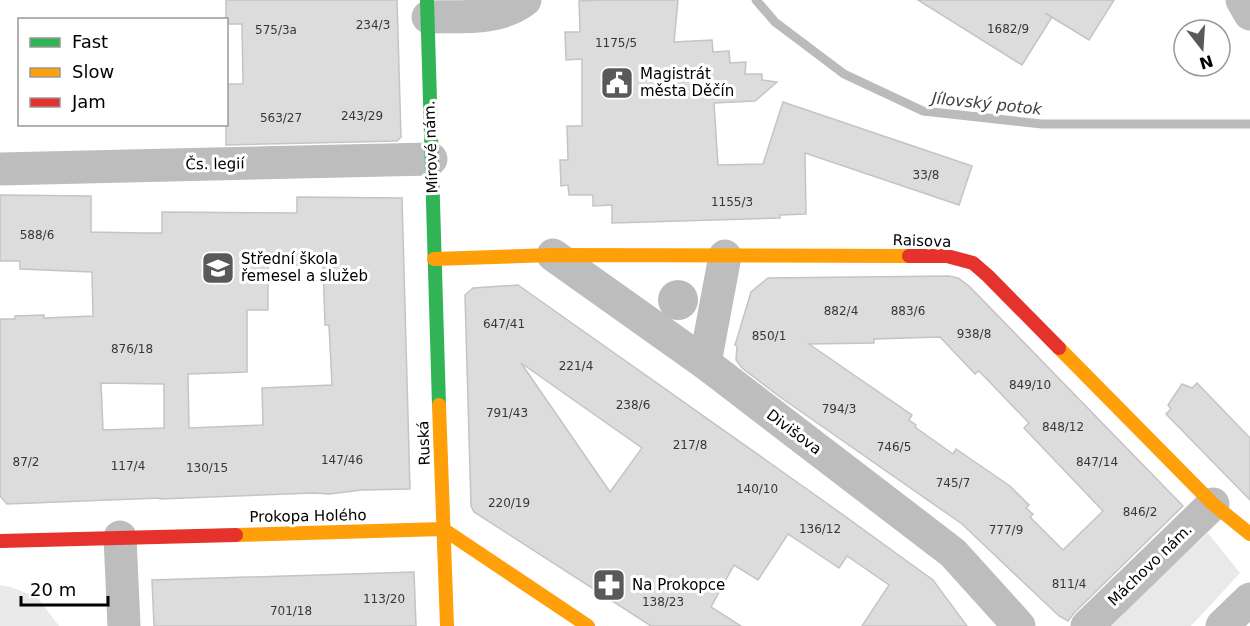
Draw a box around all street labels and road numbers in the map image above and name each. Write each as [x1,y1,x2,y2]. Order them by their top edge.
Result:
street label: Mírové nám. [420,100,442,194]
street label: Čs. legií [185,153,246,174]
street label: Raisova [892,231,952,251]
street label: Divišova [763,406,825,458]
street label: Ruská [414,420,434,466]
street label: Prokopa Holého [249,506,367,526]
street label: Máchovo nám. [1104,520,1196,610]

